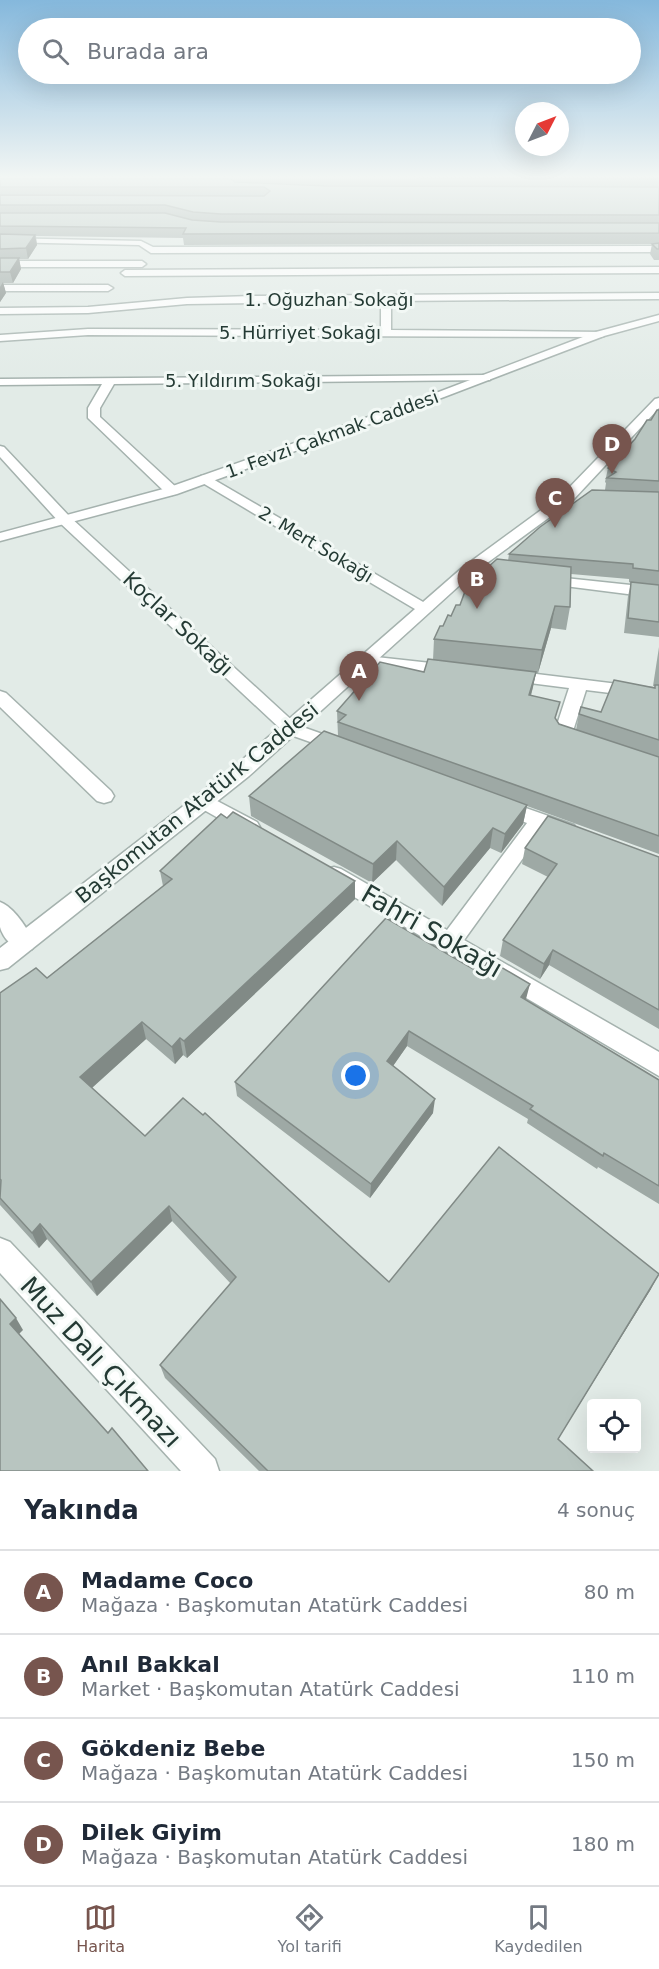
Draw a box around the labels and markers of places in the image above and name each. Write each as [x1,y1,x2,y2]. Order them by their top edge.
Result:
pin: D [592,424,632,474]
pin: C [536,478,574,528]
pin: B [458,560,496,609]
pin: A [340,652,378,701]

